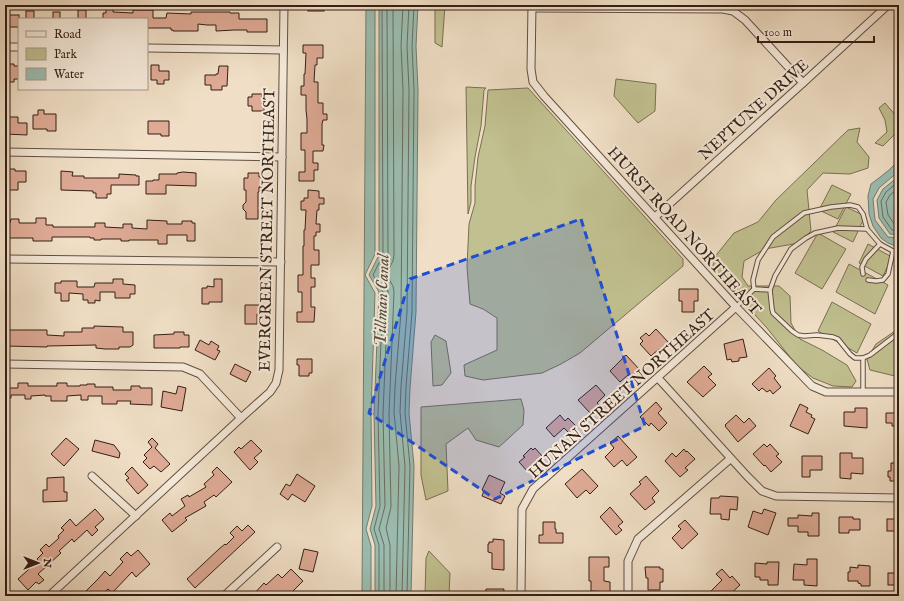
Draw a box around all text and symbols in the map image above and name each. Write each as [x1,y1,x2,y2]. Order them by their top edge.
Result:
legend [18,18,148,90]
scale bar [758,18,874,44]
text: 100 m [764,25,792,40]
text: Road [54,27,82,42]
text: Park [54,47,77,62]
street label: NEPTUNE DRIVE [695,56,814,165]
text: Water [54,67,85,82]
street label: EVERGREEN STREET NORTHEAST [256,88,280,372]
street label: HURST ROAD NORTHEAST [602,143,765,320]
water label: Tillman Canal [370,252,395,346]
street label: HUNAN STREET NORTHEAST [525,305,720,484]
north arrow [18,543,58,583]
text: N [40,557,54,568]

